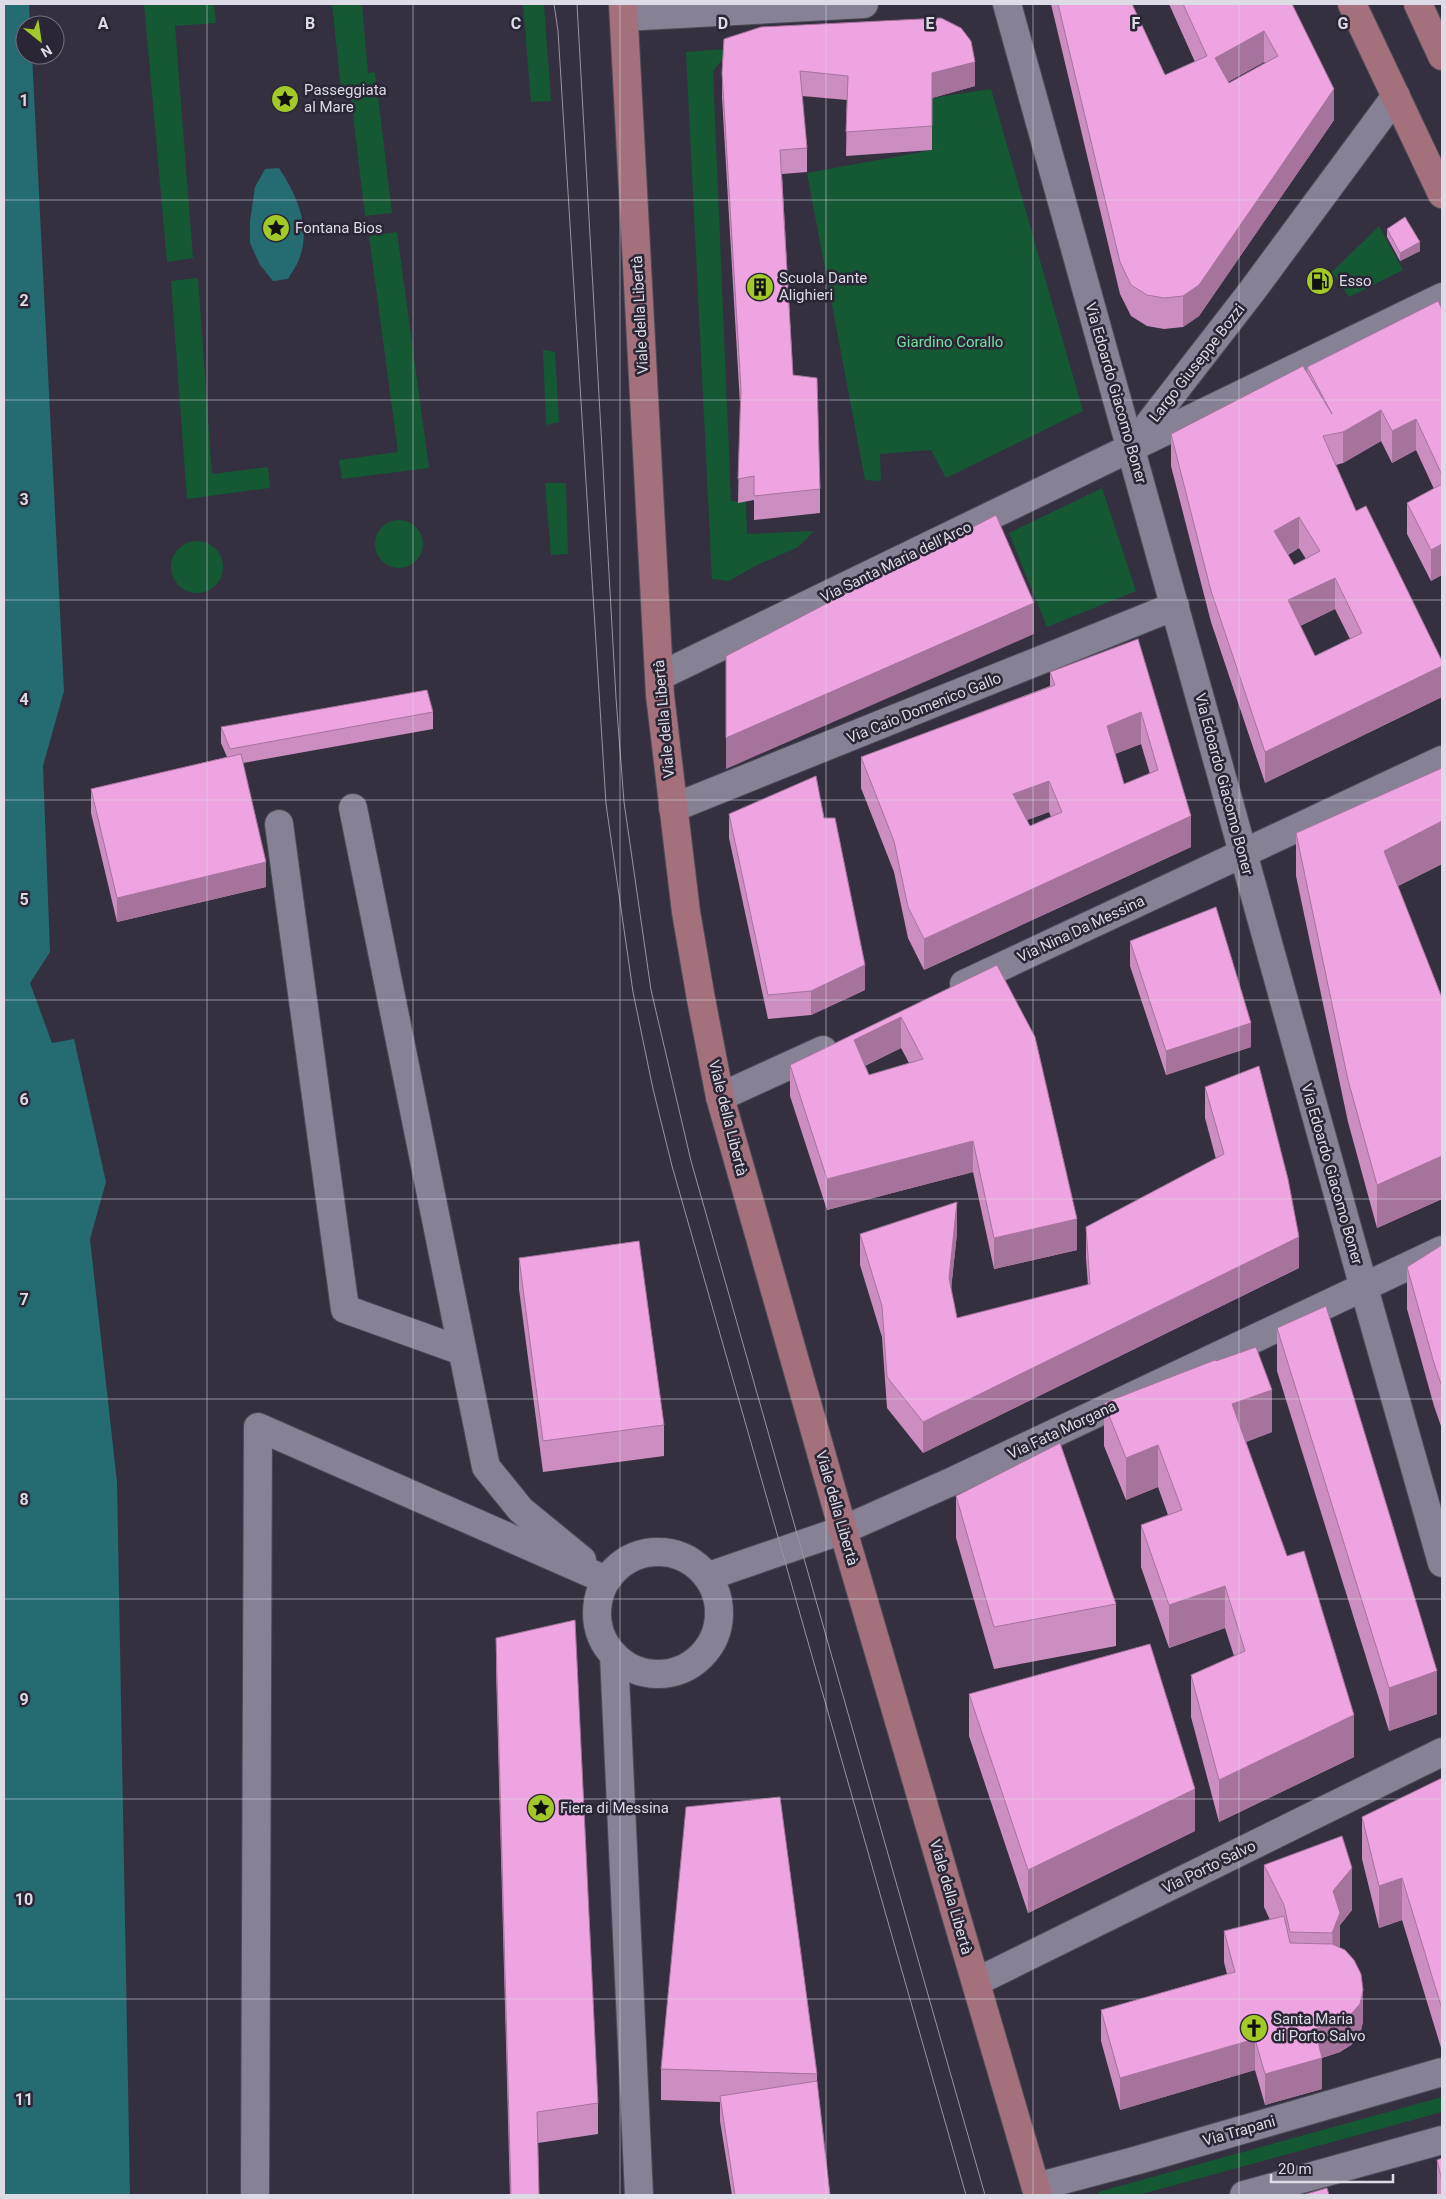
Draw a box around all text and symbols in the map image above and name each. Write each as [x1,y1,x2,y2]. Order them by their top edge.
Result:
text: A [98,14,109,33]
text: B [305,14,315,33]
text: C [511,14,521,33]
text: D [718,14,728,33]
text: E [926,14,935,33]
text: F [1132,14,1141,33]
text: G [1338,14,1349,33]
north arrow [15,15,65,65]
text: N [38,42,55,61]
place label: Passeggiata al Mare [304,81,387,116]
place icon: Passeggiata al Mare [270,84,300,114]
text: 1 [19,91,29,110]
place icon: Fontana Bios [261,213,291,243]
place label: Fontana Bios [295,219,383,237]
street label: Viale della Libertà [628,255,652,375]
fuel station icon: Esso [1305,266,1335,296]
place label: Scuola Dante Alighieri [779,269,867,304]
building icon: Scuola Dante Alighieri [745,272,775,302]
place label: Esso [1339,272,1372,290]
text: 2 [19,291,29,310]
street label: Via Edoardo Giacomo Boner [1082,300,1150,486]
street label: Largo Giuseppe Bozzi [1145,301,1249,425]
park label: Giardino Corallo [897,333,1003,351]
text: 3 [19,490,29,509]
street label: Via Santa Maria dell'Arco [818,518,974,606]
street label: Viale della Libertà [650,659,678,779]
street label: Via Caio Domenico Gallo [844,669,1004,747]
text: 4 [19,690,29,709]
street label: Via Edoardo Giacomo Boner [1191,691,1257,877]
text: 5 [19,890,29,909]
street label: Via Nina Da Messina [1015,892,1147,966]
street label: Viale della Libertà [705,1058,751,1178]
street label: Via Edoardo Giacomo Boner [1298,1081,1366,1267]
text: 6 [19,1090,29,1109]
text: 7 [19,1290,29,1309]
street label: Via Fata Morgana [1005,1397,1119,1463]
street label: Viale della Libertà [812,1448,862,1568]
text: 8 [19,1490,29,1509]
text: 9 [19,1690,29,1709]
place icon: Fiera di Messina [526,1793,556,1823]
place label: Fiera di Messina [560,1799,669,1817]
street label: Viale della Libertà [926,1837,976,1957]
street label: Via Porto Salvo [1159,1837,1259,1897]
text: 10 [15,1890,33,1909]
place label: Santa Maria di Porto Salvo [1273,2010,1366,2045]
church icon: Santa Maria di Porto Salvo [1239,2013,1269,2043]
text: 11 [15,2090,33,2109]
street label: Via Trapani [1201,2112,1277,2150]
scale bar [1271,2152,1394,2184]
text: 20 m [1278,2160,1312,2178]

